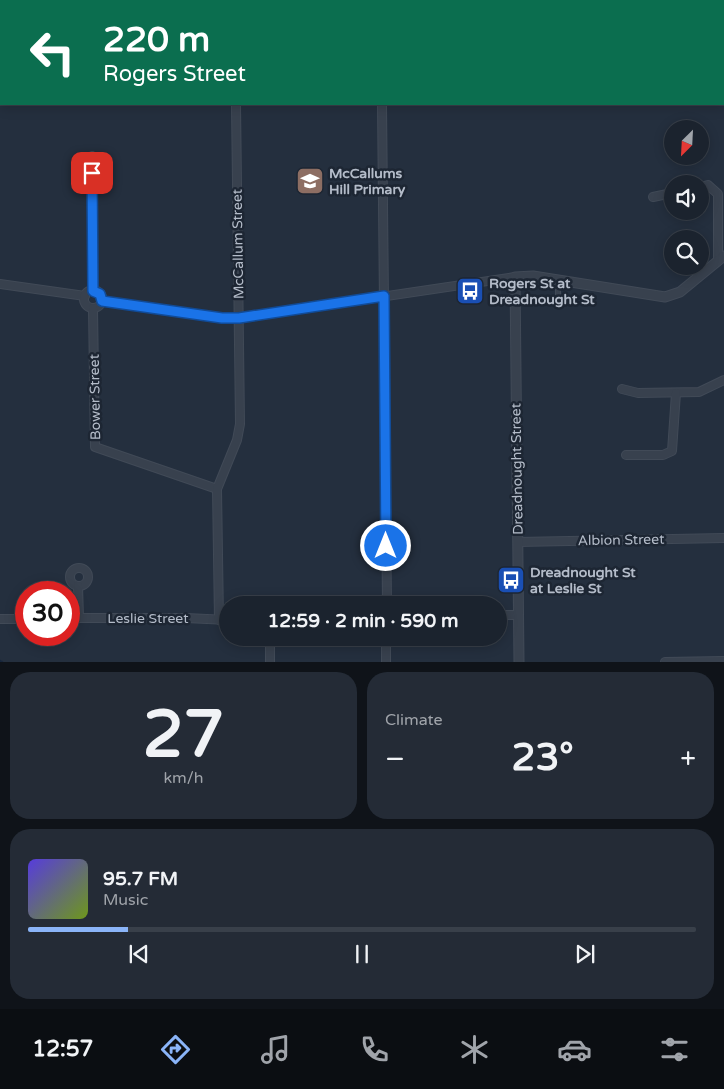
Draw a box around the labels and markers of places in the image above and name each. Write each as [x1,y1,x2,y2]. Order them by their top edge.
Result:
pin [71,152,113,194]
place label: McCallums Hill Primary [329,165,406,198]
school or university icon: McCallums Hill Primary [295,166,325,196]
place label: Rogers St at Dreadnought St [489,275,595,308]
bus stop icon: Rogers St at Dreadnought St [455,276,485,306]
place label: Dreadnought St at Leslie St [530,564,636,597]
bus stop icon: Dreadnought St at Leslie St [496,565,526,595]

